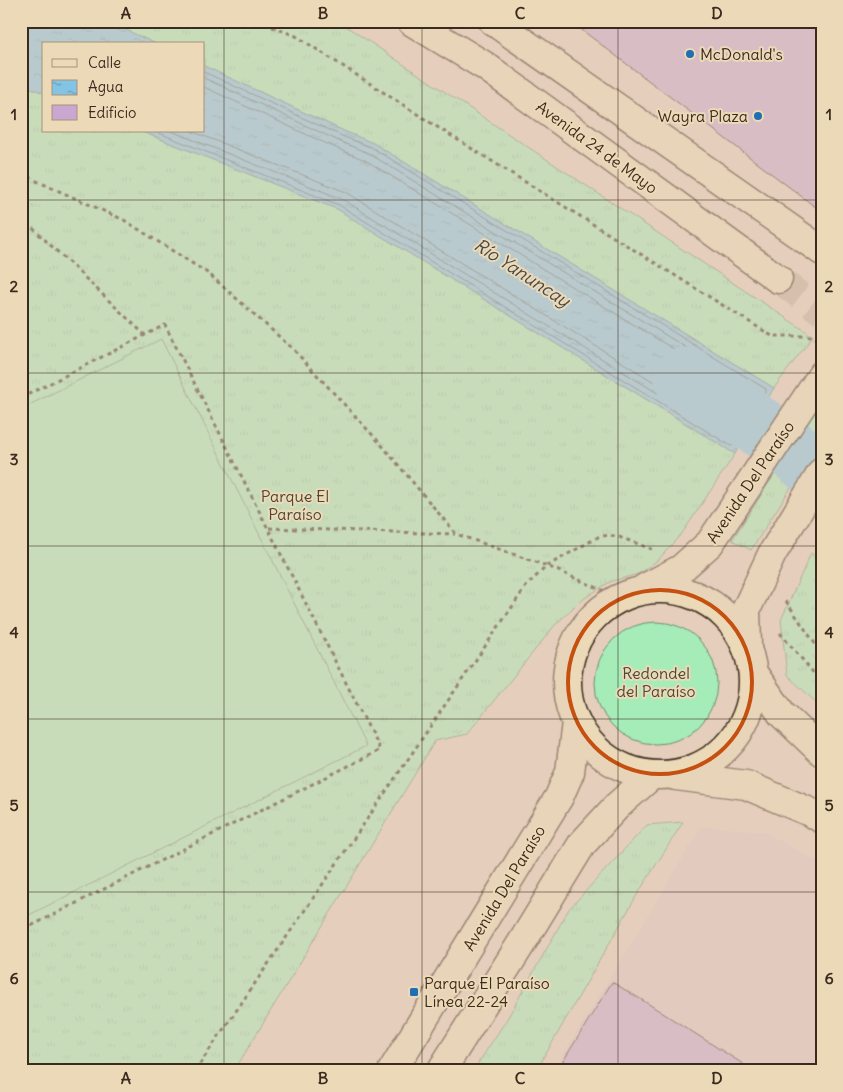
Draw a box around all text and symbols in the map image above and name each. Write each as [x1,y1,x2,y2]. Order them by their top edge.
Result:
text: A [121,3,131,23]
text: B [318,3,329,23]
text: C [515,3,526,23]
text: D [711,3,723,23]
legend [42,42,205,132]
place label: McDonald's [700,44,783,64]
marker: McDonald's [684,48,696,60]
text: Calle [88,53,121,72]
text: Agua [88,77,124,96]
street label: Avenida 24 de Mayo [532,96,662,198]
text: Edificio [88,103,136,122]
text: 1 [11,104,17,124]
text: 1 [826,104,832,124]
place label: Wayra Plaza [658,106,748,126]
marker: Wayra Plaza [752,110,764,122]
water label: Río Yanuncay [470,233,576,313]
text: 2 [10,276,19,296]
text: 2 [825,276,834,296]
street label: Avenida Del Paraíso [702,417,798,547]
text: 3 [9,449,19,469]
text: 3 [824,449,834,469]
park label: Parque El Paraíso [261,486,329,524]
text: 4 [9,622,19,642]
text: 4 [824,622,834,642]
park label: Redondel del Paraíso [616,663,696,701]
text: 5 [9,795,19,815]
text: 5 [824,795,834,815]
street label: Avenida Del Paraíso [459,822,549,954]
text: 6 [9,968,19,988]
text: 6 [824,968,834,988]
place label: Parque El Paraíso Línea 22-24 [424,973,550,1011]
marker: Parque El Paraíso Línea 22-24 [408,986,420,998]
text: A [121,1068,131,1088]
text: B [318,1068,329,1088]
text: C [515,1068,526,1088]
text: D [711,1068,723,1088]

